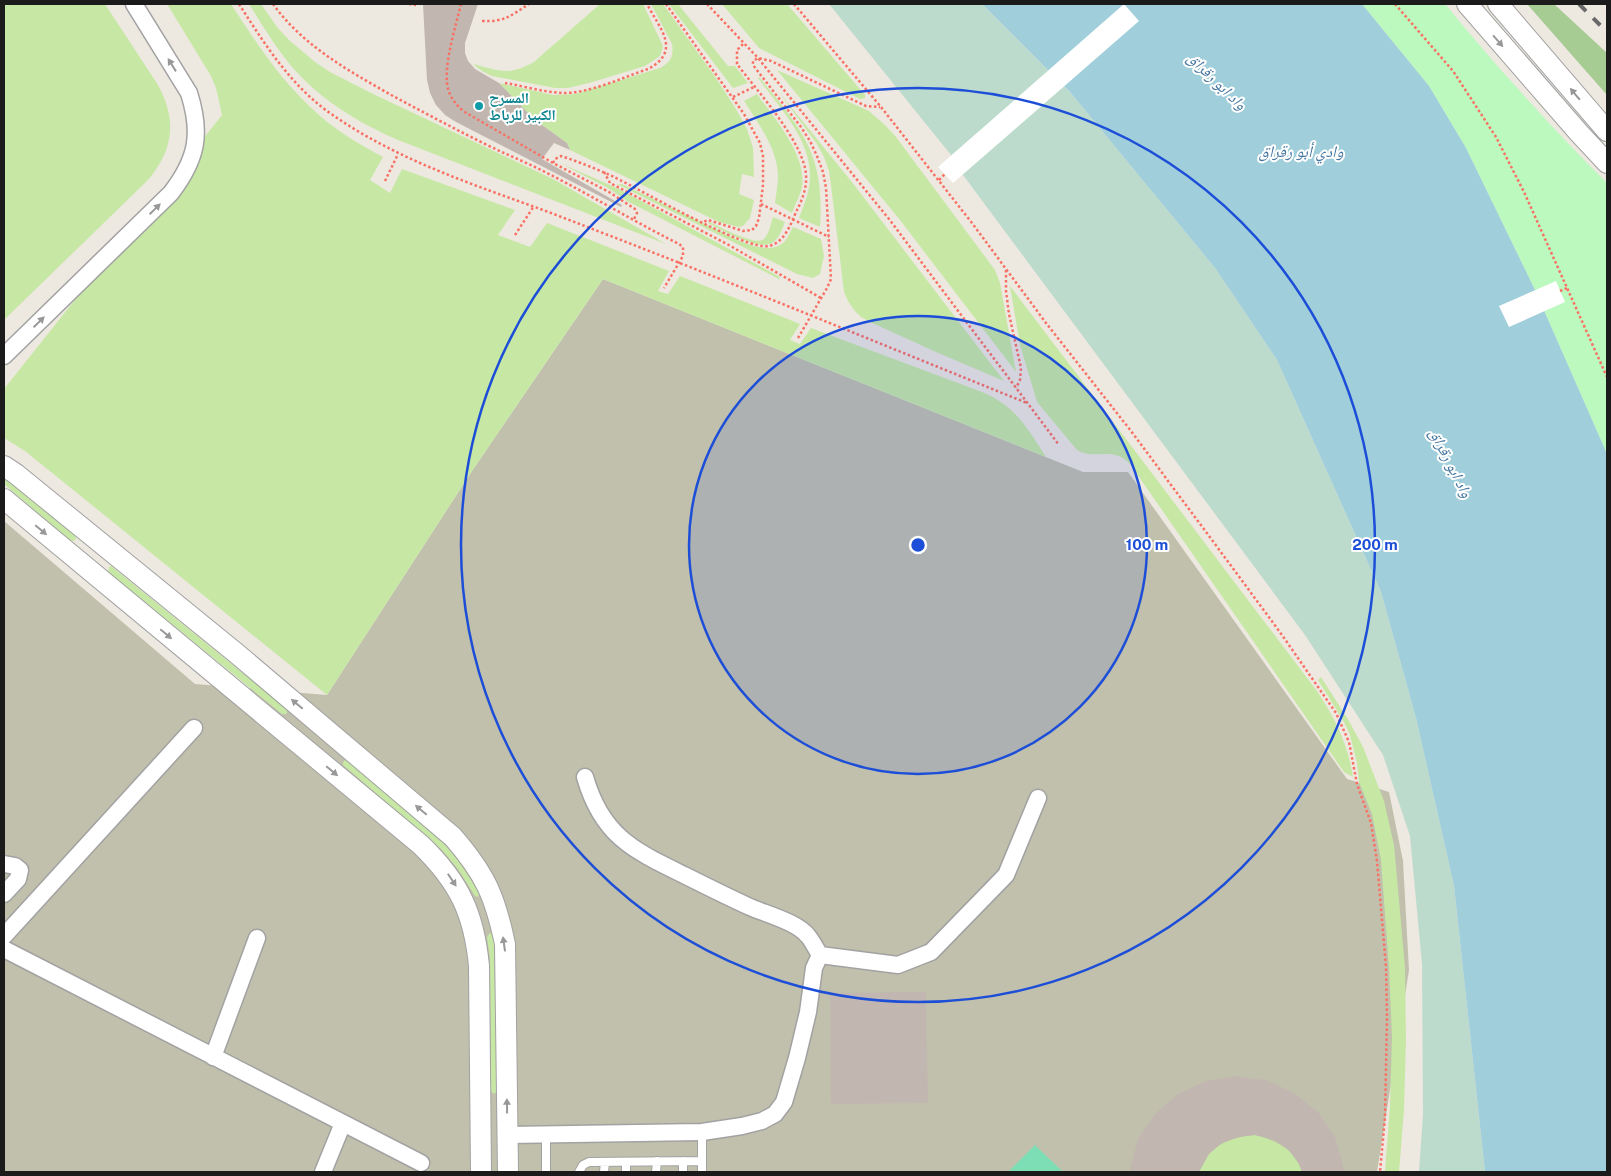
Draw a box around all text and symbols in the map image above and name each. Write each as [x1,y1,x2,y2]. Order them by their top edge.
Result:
one-way arrow [1493,34,1504,47]
water label: واد ابو رقراق [1183,48,1251,115]
one-way arrow [168,59,177,72]
one-way arrow [1570,88,1581,100]
place label: المسرح الكبير للرباط [489,89,556,123]
marker: المسرح الكبير للرباط [473,100,485,112]
water label: وادي أبو رقراق [1259,142,1344,164]
one-way arrow [149,203,161,215]
one-way arrow [32,316,44,328]
water label: واد ابو رقراق [1425,425,1477,502]
one-way arrow [35,524,48,535]
centre of rings [909,536,927,554]
text: 100 m [1126,536,1168,553]
text: 200 m [1352,536,1398,553]
one-way arrow [160,628,173,639]
one-way arrow [291,699,304,710]
one-way arrow [326,765,338,776]
one-way arrow [415,804,428,815]
one-way arrow [447,873,456,887]
one-way arrow [500,935,508,951]
one-way arrow [503,1098,511,1114]

